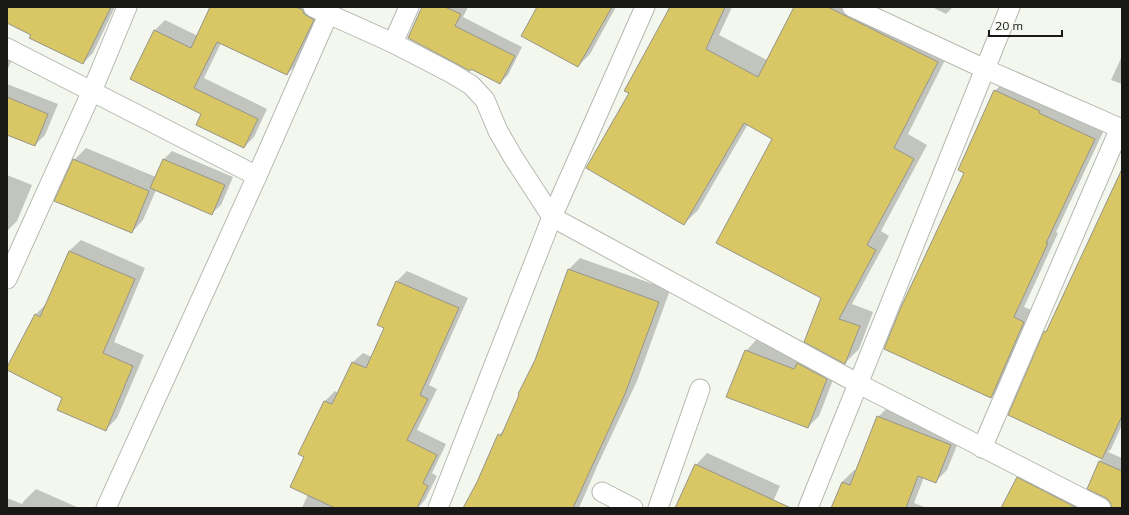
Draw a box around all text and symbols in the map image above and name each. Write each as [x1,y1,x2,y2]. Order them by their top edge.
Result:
scale bar [989,12,1062,38]
text: 20 m [995,18,1023,33]

